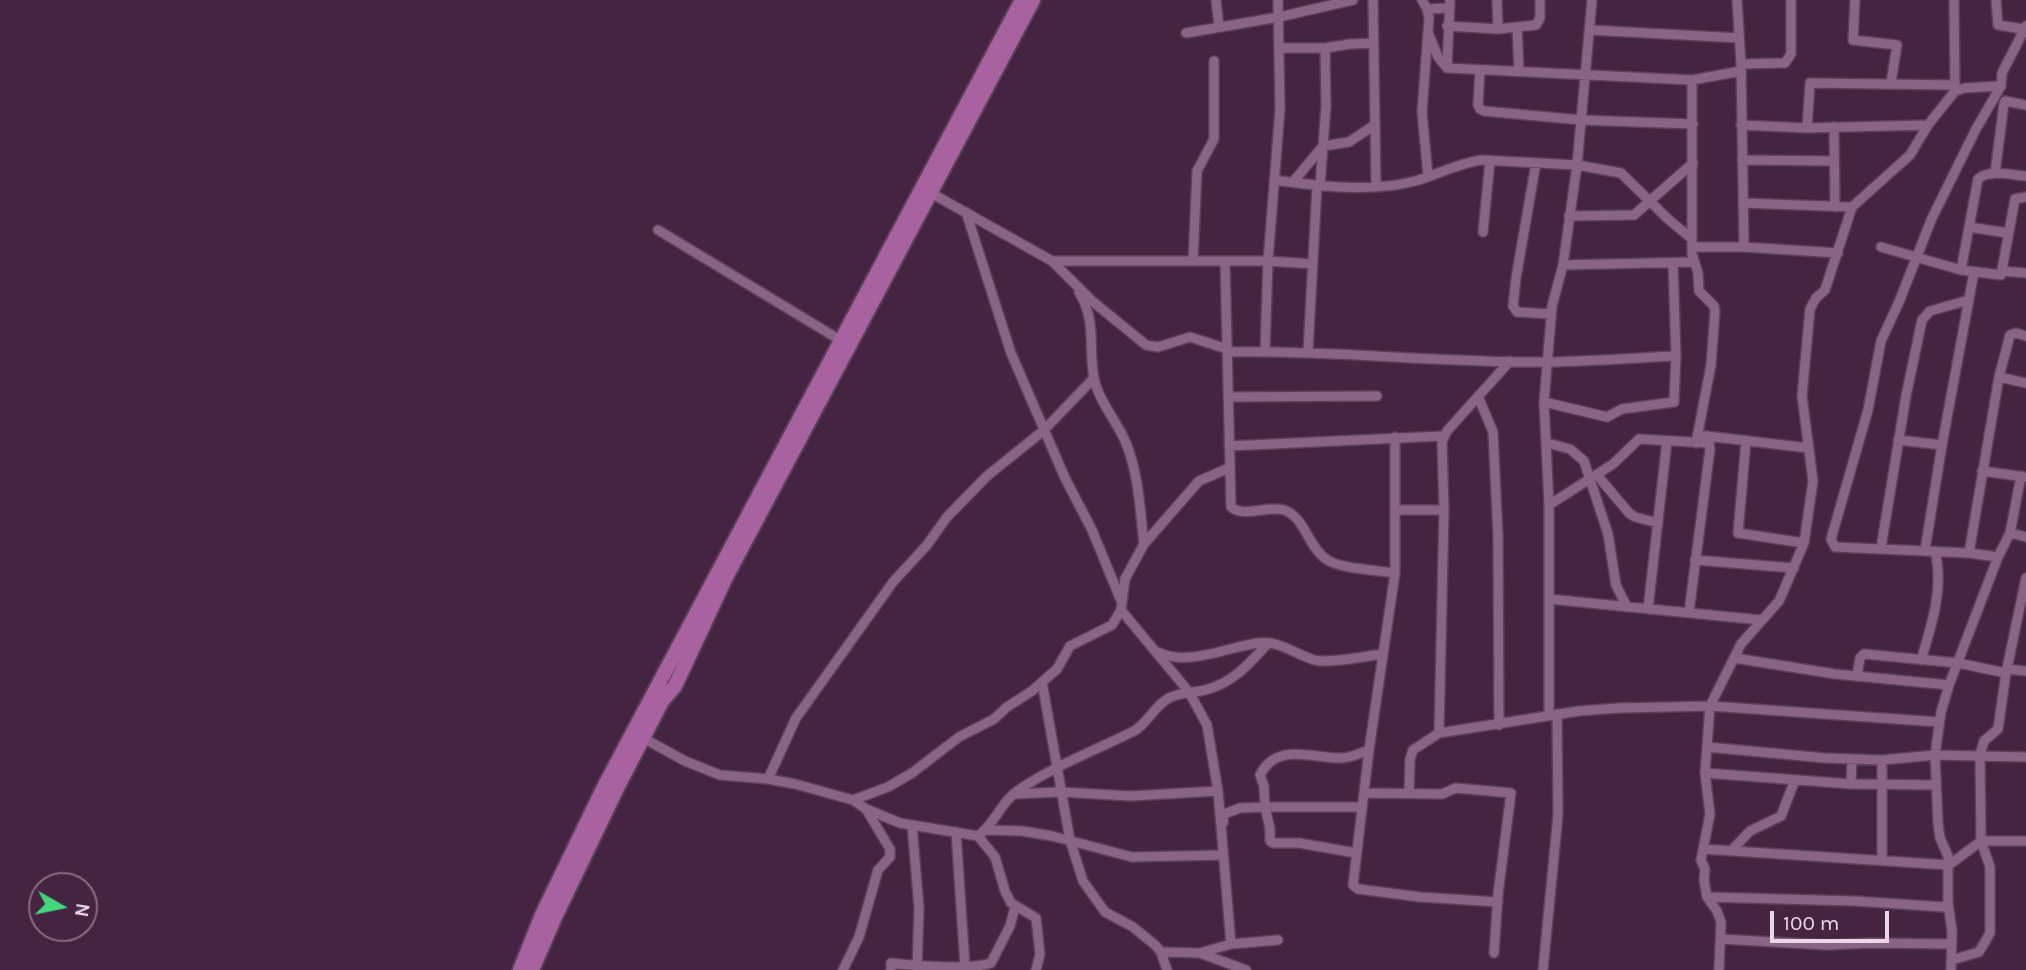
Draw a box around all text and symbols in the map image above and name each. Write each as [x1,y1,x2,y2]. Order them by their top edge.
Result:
north arrow [28,872,98,942]
scale bar [1774,897,1893,941]
text: N [70,902,94,918]
text: 100 m [1783,911,1840,935]

